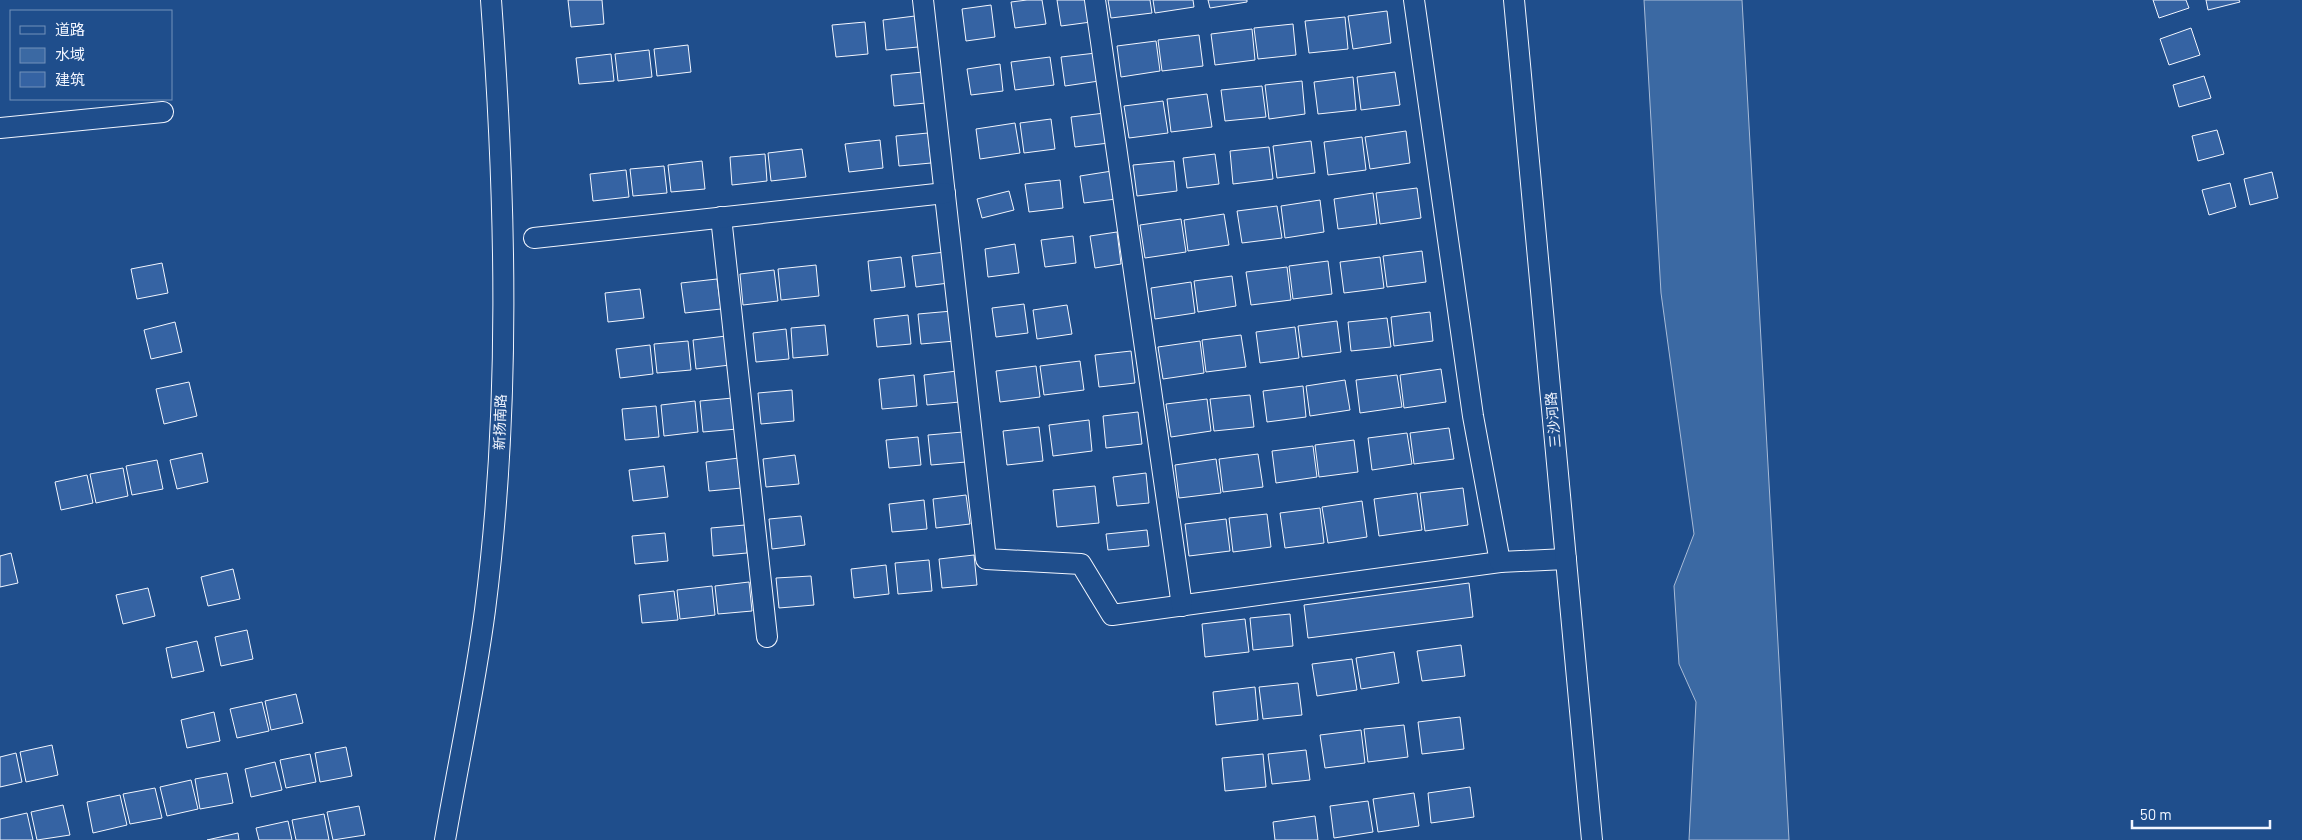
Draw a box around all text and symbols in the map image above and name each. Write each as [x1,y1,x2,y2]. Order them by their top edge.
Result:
legend [10,10,172,100]
text: 道路 [55,20,85,38]
text: 水域 [55,45,85,63]
text: 建筑 [55,70,85,88]
street label: 三沙河路 [1542,391,1563,449]
street label: 新扬南路 [490,394,509,450]
scale bar [2132,798,2270,830]
text: 50 m [2140,805,2172,823]

